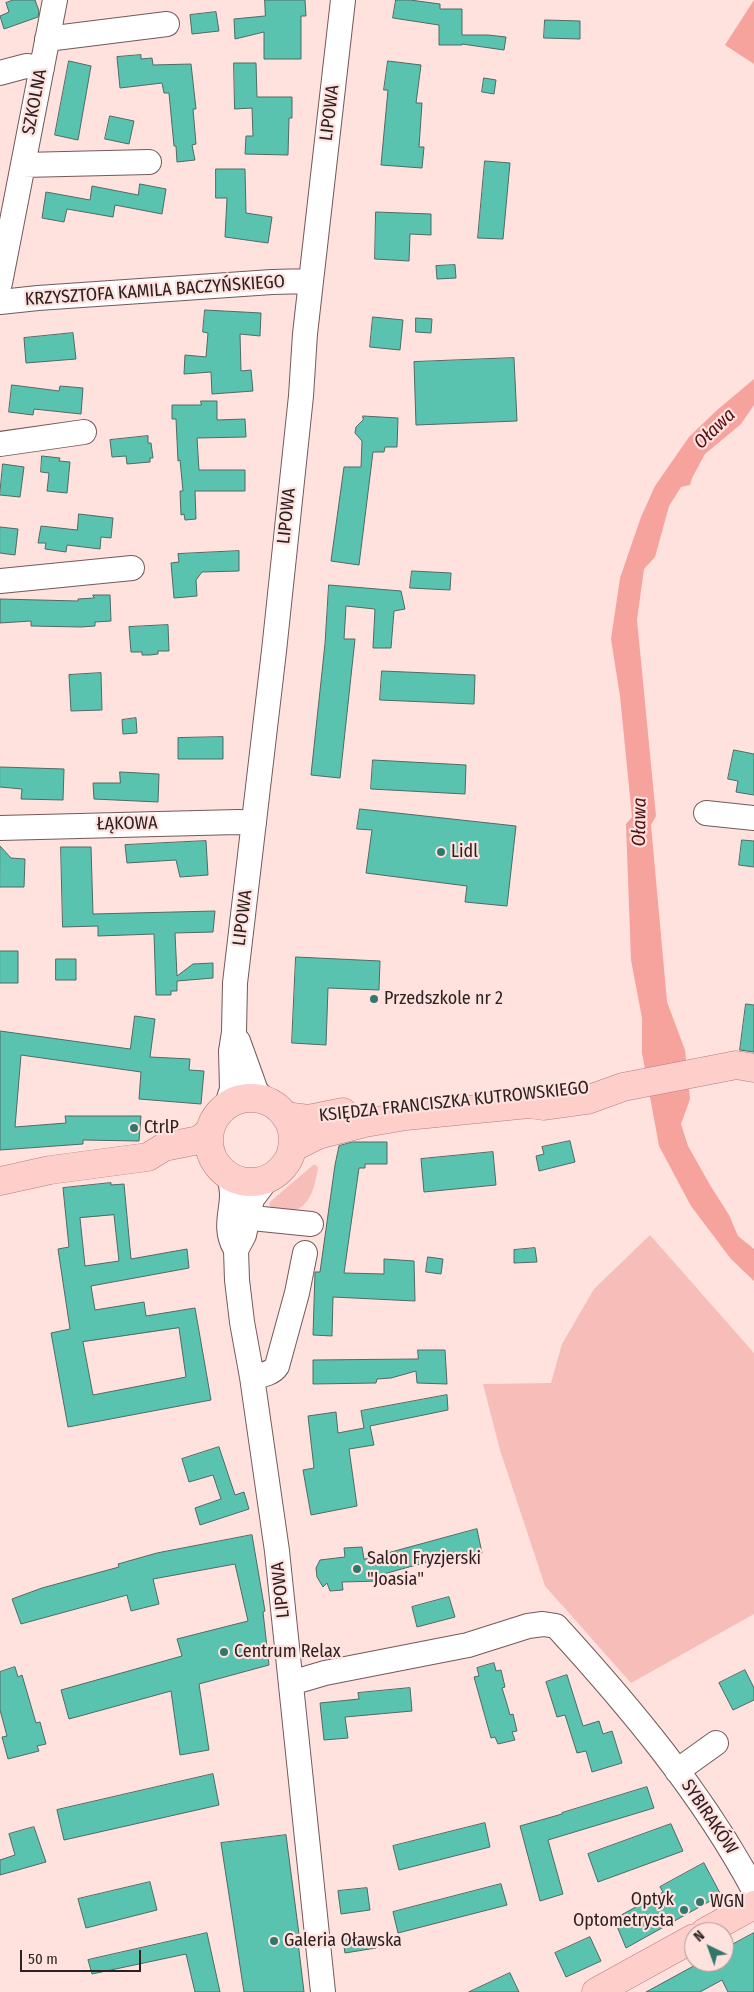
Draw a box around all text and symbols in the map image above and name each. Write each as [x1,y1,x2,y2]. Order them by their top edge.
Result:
street label: SZKOLNA [18,67,52,137]
street label: LIPOWA [316,84,344,142]
street label: KRZYSZTOFA KAMILA BACZYŃSKIEGO [24,271,286,311]
water label: Oława [690,404,740,454]
street label: LIPOWA [273,487,301,545]
water label: Oława [628,797,652,847]
street label: ŁĄKOWA [96,813,158,835]
place label: Lidl [451,841,478,863]
marker: Lidl [435,846,447,858]
street label: LIPOWA [229,889,257,947]
place label: Przedszkole nr 2 [384,988,503,1010]
marker: Przedszkole nr 2 [368,993,380,1005]
street label: KSIĘDZA FRANCISZKA KUTROWSKIEGO [318,1077,590,1127]
place label: CtrlP [144,1117,179,1139]
marker: CtrlP [128,1122,140,1134]
place label: Salon Fryzjerski "Joasia" [367,1548,481,1590]
street label: LIPOWA [267,1561,295,1619]
marker: Salon Fryzjerski "Joasia" [351,1563,363,1575]
place label: Centrum Relax [234,1641,341,1663]
marker: Centrum Relax [218,1646,230,1658]
street label: SYBIRAKÓW [676,1776,742,1858]
place label: Optyk Optometrysta [573,1889,674,1932]
place label: WGN [710,1891,745,1913]
marker: WGN [694,1896,706,1908]
marker: Optyk Optometrysta [678,1904,690,1916]
north arrow [684,1922,734,1972]
text: N [690,1927,708,1945]
place label: Galeria Oławska [284,1930,402,1952]
marker: Galeria Oławska [268,1935,280,1947]
scale bar [22,1940,144,1972]
text: 50 m [28,1950,58,1968]

